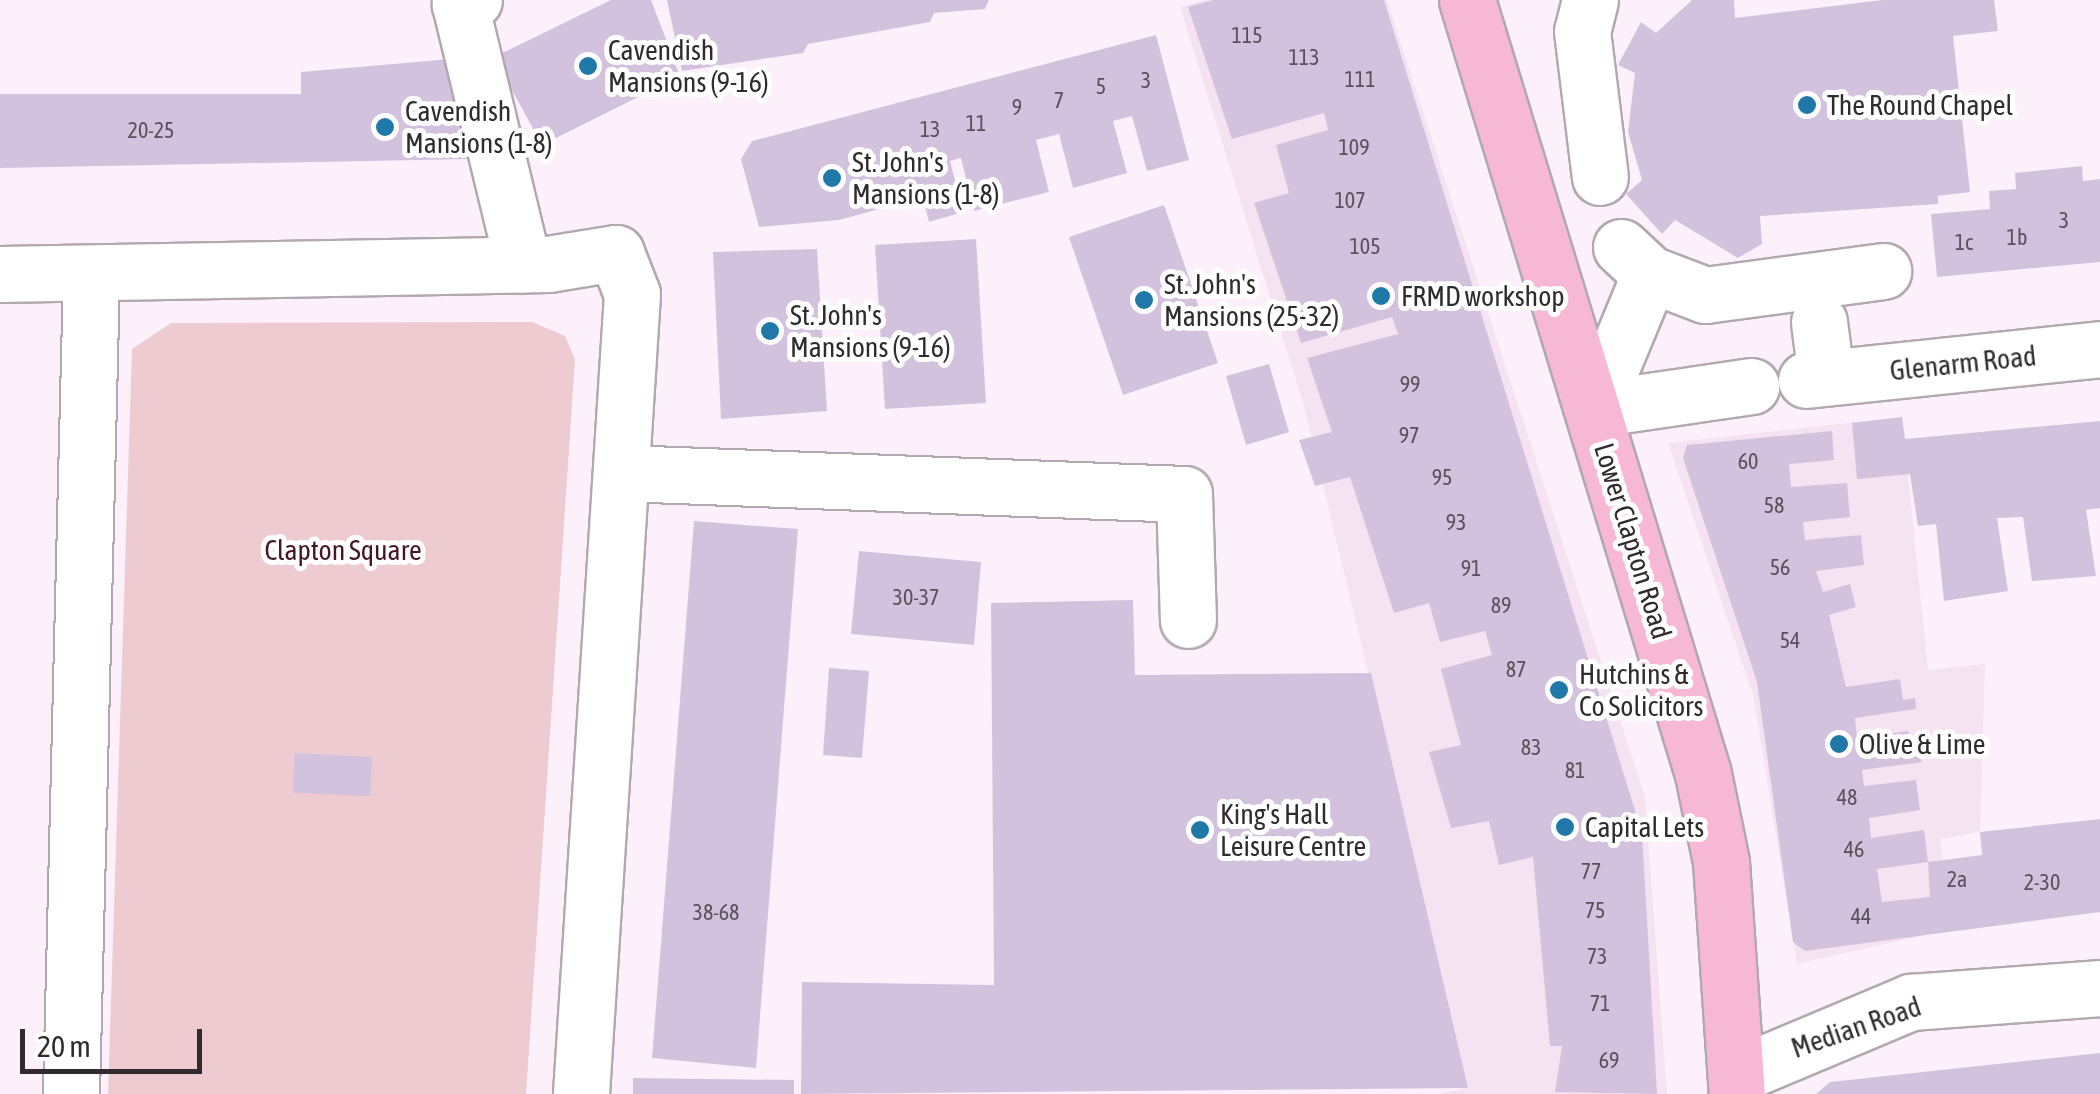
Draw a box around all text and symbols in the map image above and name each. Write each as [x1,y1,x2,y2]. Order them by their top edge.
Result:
house number: 115 [1231,23,1263,49]
place label: Cavendish Mansions (9-16) [608,33,769,99]
house number: 113 [1288,45,1320,71]
marker: Cavendish Mansions (9-16) [577,55,599,77]
house number: 111 [1344,67,1376,93]
house number: 3 [1141,68,1151,94]
house number: 5 [1096,74,1106,100]
house number: 7 [1054,88,1064,114]
place label: The Round Chapel [1827,88,2013,122]
place label: Cavendish Mansions (1-8) [405,94,553,160]
marker: The Round Chapel [1796,94,1818,116]
house number: 9 [1012,95,1022,121]
house number: 11 [966,111,986,137]
marker: Cavendish Mansions (1-8) [374,116,396,138]
house number: 13 [920,117,940,143]
house number: 20-25 [128,118,174,144]
house number: 109 [1338,135,1370,161]
place label: St. John's Mansions (1-8) [852,145,1000,211]
marker: St. John's Mansions (1-8) [821,167,843,189]
house number: 107 [1334,188,1366,214]
house number: 3 [2059,208,2069,234]
house number: 1b [2007,225,2027,251]
house number: 1c [1955,230,1973,256]
house number: 105 [1349,234,1381,260]
place label: St. John's Mansions (25-32) [1164,267,1339,333]
place label: FRMD workshop [1401,279,1565,313]
marker: FRMD workshop [1370,285,1392,307]
marker: St. John's Mansions (25-32) [1133,289,1155,311]
place label: St. John's Mansions (9-16) [790,298,951,364]
marker: St. John's Mansions (9-16) [759,320,781,342]
street label: Glenarm Road [1888,339,2038,387]
house number: 99 [1400,372,1420,398]
house number: 97 [1399,423,1419,449]
street label: Lower Clapton Road [1587,439,1679,643]
house number: 60 [1738,449,1758,475]
house number: 95 [1432,465,1452,491]
house number: 58 [1764,493,1784,519]
house number: 93 [1446,510,1466,536]
park label: Clapton Square [264,533,422,567]
house number: 56 [1770,555,1790,581]
house number: 91 [1461,556,1481,582]
house number: 30-37 [893,585,939,611]
house number: 89 [1491,593,1511,619]
house number: 54 [1780,628,1800,654]
house number: 87 [1506,657,1526,683]
place label: Hutchins & Co Solicitors [1579,657,1703,723]
marker: Hutchins & Co Solicitors [1548,679,1570,701]
place label: Olive & Lime [1859,727,1986,761]
marker: Olive & Lime [1828,733,1850,755]
house number: 83 [1521,735,1541,761]
house number: 81 [1565,758,1585,784]
house number: 48 [1837,785,1857,811]
place label: King's Hall Leisure Centre [1220,797,1366,863]
place label: Capital Lets [1585,810,1704,844]
marker: Capital Lets [1554,816,1576,838]
marker: King's Hall Leisure Centre [1189,819,1211,841]
house number: 46 [1844,837,1864,863]
house number: 77 [1581,859,1601,885]
house number: 2a [1947,867,1967,893]
house number: 2-30 [2024,870,2060,896]
house number: 75 [1585,898,1605,924]
house number: 38-68 [693,900,739,926]
house number: 44 [1851,904,1871,930]
house number: 73 [1587,944,1607,970]
street label: Median Road [1787,989,1925,1065]
house number: 71 [1590,991,1610,1017]
scale bar [25,1009,208,1071]
text: 20 m [37,1029,91,1063]
house number: 69 [1599,1048,1619,1074]

